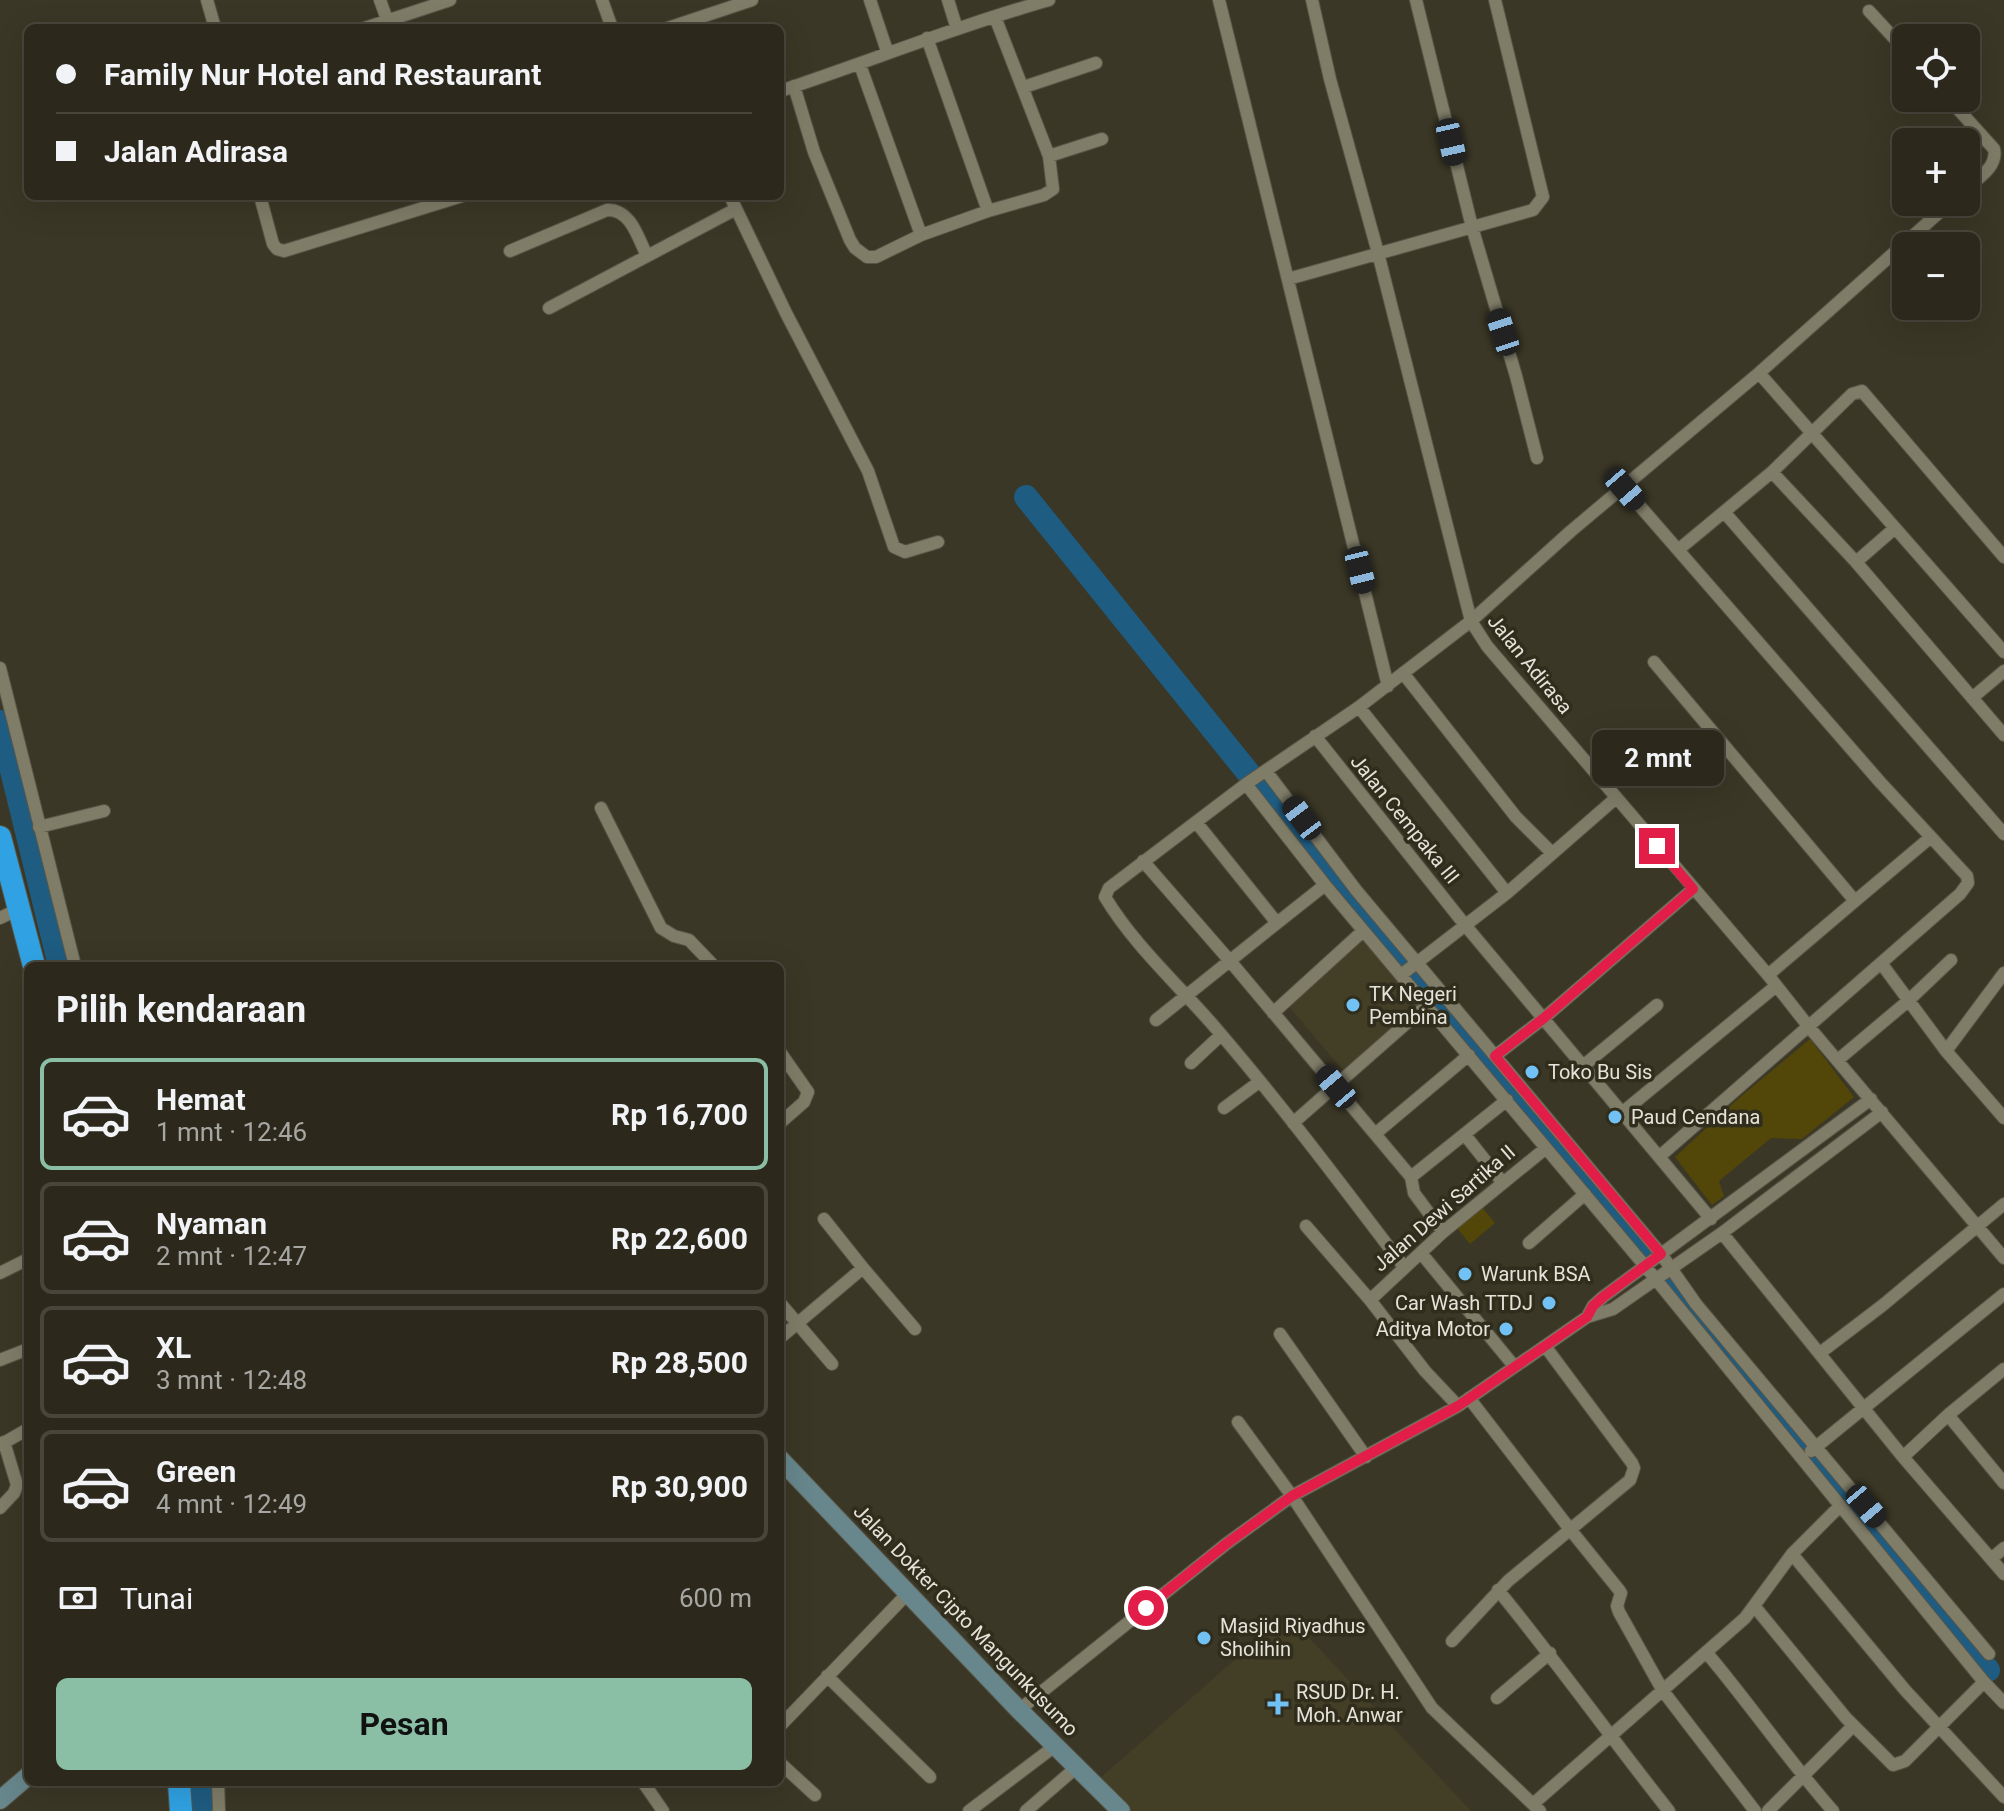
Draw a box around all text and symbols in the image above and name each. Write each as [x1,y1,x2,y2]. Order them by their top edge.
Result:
map controls [1892,24,1980,320]
button: locate [1892,24,1980,112]
text: Family Nur Hotel and Restaurant [104,57,541,92]
car [1434,116,1468,168]
button: + [1892,128,1980,216]
text: Jalan Adirasa [104,134,288,169]
button: − [1892,232,1980,320]
car [1484,305,1522,359]
car [1600,463,1650,515]
car [1343,544,1377,596]
street label: Jalan Adirasa [1482,609,1578,719]
callout: 2 mnt [1591,730,1723,786]
text: 2 mnt [1624,743,1692,773]
street label: Jalan Cempaka III [1346,750,1464,888]
car [1278,792,1326,844]
route end [1639,828,1675,864]
place label: TK Negeri Pembina [1369,982,1457,1029]
text: Pilih kendaraan [56,989,306,1031]
marker: TK Negeri Pembina [1344,996,1362,1014]
place label: Toko Bu Sis [1548,1060,1652,1084]
car [1311,1061,1361,1113]
marker: Toko Bu Sis [1523,1063,1541,1081]
icon: car [60,1078,132,1150]
text: Hemat [156,1082,246,1117]
text: Rp 16,700 [611,1097,748,1132]
place label: Paud Cendana [1631,1105,1760,1129]
marker: Paud Cendana [1606,1108,1624,1126]
text: 1 mnt · 12:46 [156,1117,307,1147]
street label: Jalan Dewi Sartika II [1368,1140,1520,1276]
icon: car [60,1202,132,1274]
text: Nyaman [156,1206,267,1241]
text: Rp 22,600 [611,1221,748,1256]
text: 2 mnt · 12:47 [156,1241,307,1271]
place label: Warunk BSA [1481,1262,1591,1286]
marker: Warunk BSA [1456,1265,1474,1283]
place label: Car Wash TTDJ [1395,1291,1533,1315]
marker: Car Wash TTDJ [1540,1294,1558,1312]
place label: Aditya Motor [1376,1317,1490,1341]
marker: Aditya Motor [1497,1320,1515,1338]
icon: car [60,1326,132,1398]
text: XL [156,1330,191,1365]
text: Rp 28,500 [611,1345,748,1380]
text: 3 mnt · 12:48 [156,1365,307,1395]
icon: car [60,1450,132,1522]
text: Green [156,1454,236,1489]
text: Rp 30,900 [611,1469,748,1504]
car [1841,1480,1891,1532]
text: 4 mnt · 12:49 [156,1489,307,1519]
street label: Jalan Dokter Cipto Mangunkusumo [849,1499,1083,1741]
icon: cash [56,1576,100,1620]
text: Tunai [120,1581,193,1616]
text: 600 m [679,1583,752,1613]
route start [1128,1590,1164,1626]
place label: Masjid Riyadhus Sholihin [1220,1614,1366,1661]
marker: Masjid Riyadhus Sholihin [1195,1629,1213,1647]
button: Pesan [56,1678,752,1770]
place label: RSUD Dr. H. Moh. Anwar [1296,1680,1403,1727]
marker: RSUD Dr. H. Moh. Anwar [1267,1693,1289,1715]

